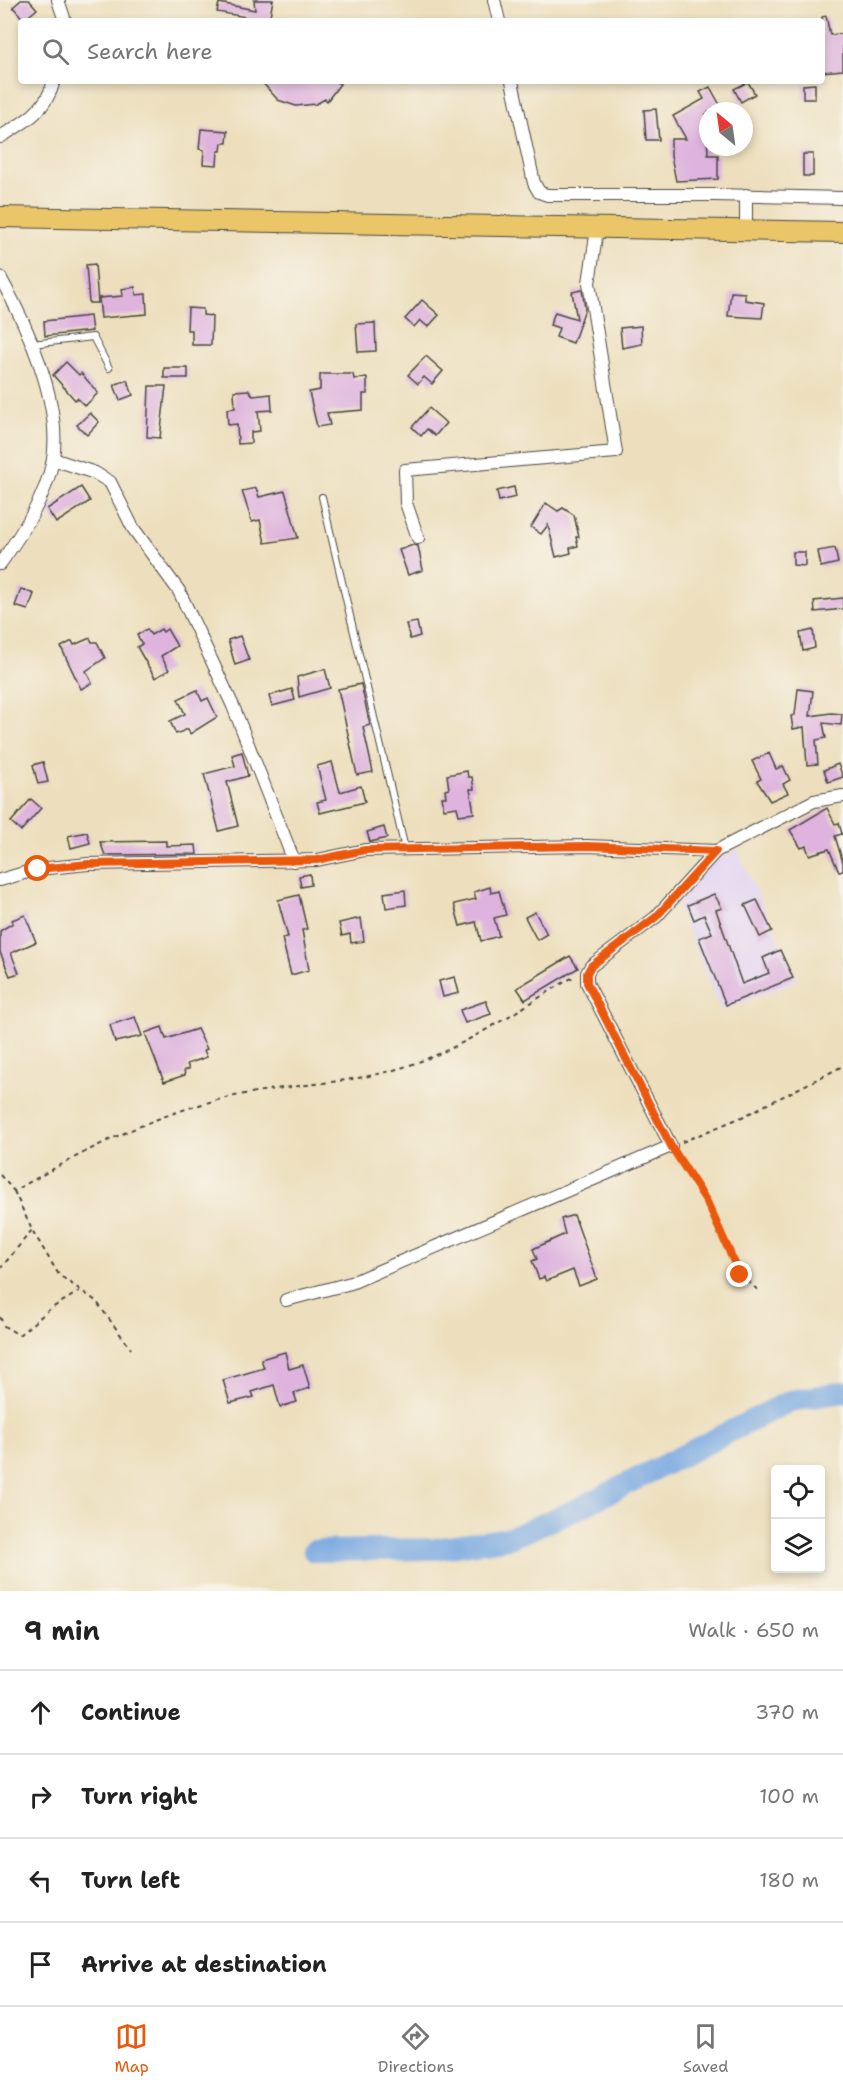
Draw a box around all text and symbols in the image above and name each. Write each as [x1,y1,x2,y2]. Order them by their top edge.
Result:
search box [18,18,825,84]
icon: search [39,35,72,68]
text: Search here [87,37,213,66]
north arrow [699,102,753,156]
route start [24,855,50,881]
route end [726,1261,752,1287]
map controls [771,1465,825,1573]
button: locate [771,1465,825,1519]
button: layers [771,1519,825,1573]
text: 9 min [24,1613,100,1648]
text: Walk · 650 m [688,1617,819,1643]
icon: ahead [24,1696,57,1729]
text: Continue [81,1698,181,1727]
text: 370 m [755,1699,819,1725]
icon: right [24,1780,57,1813]
text: Turn right [81,1782,198,1811]
text: 100 m [759,1783,819,1809]
icon: left [24,1864,57,1897]
text: Turn left [81,1866,180,1895]
text: 180 m [759,1867,819,1893]
icon: arrive [24,1948,57,1981]
text: Arrive at destination [81,1950,327,1979]
tab: Map [115,2020,149,2077]
tab: Directions [378,2020,454,2077]
tab: Saved [683,2020,729,2077]

